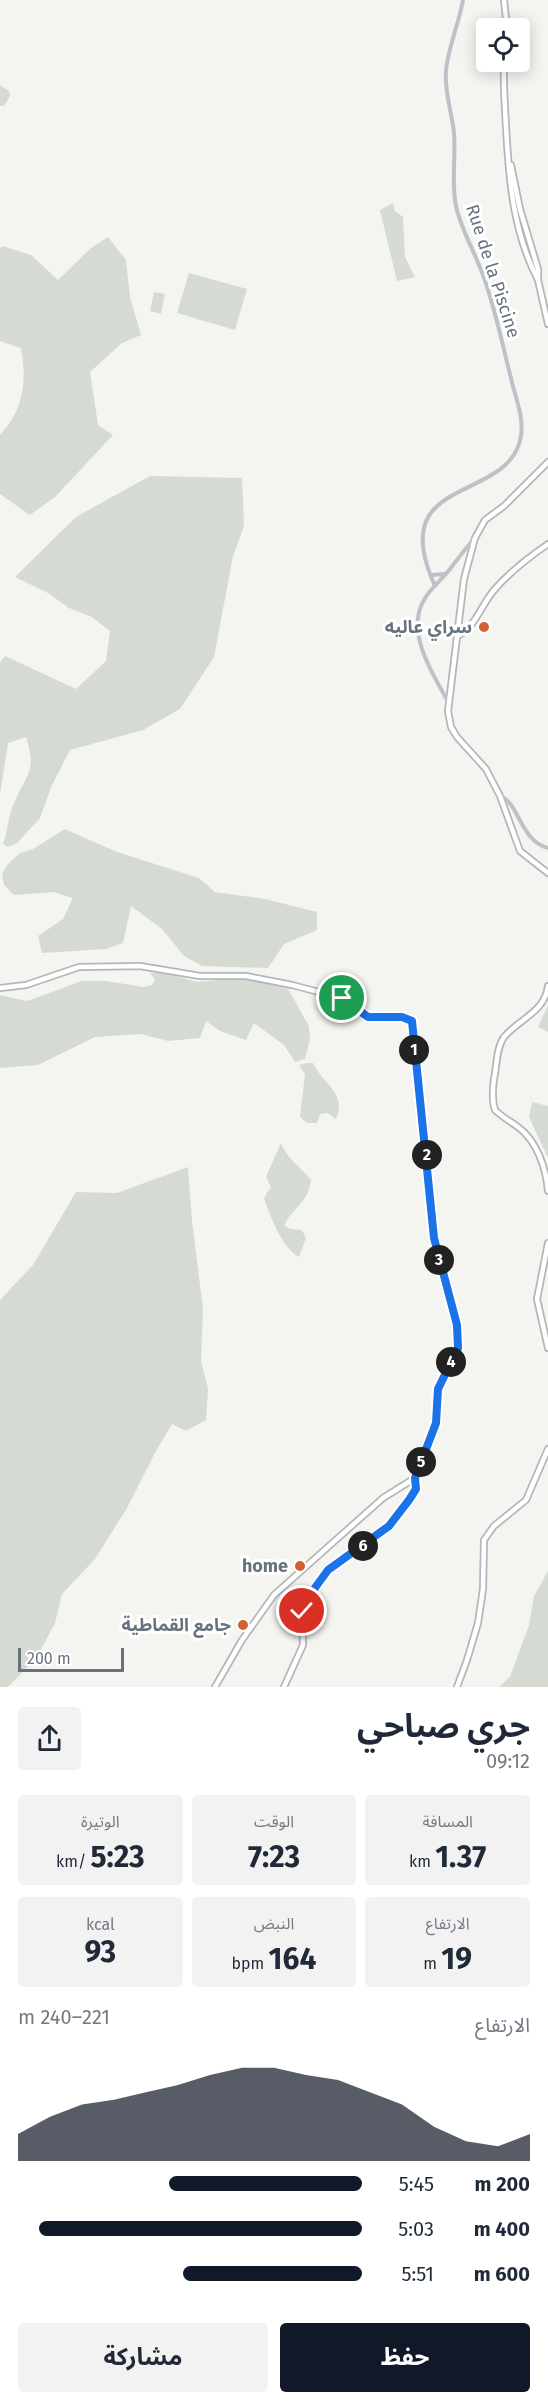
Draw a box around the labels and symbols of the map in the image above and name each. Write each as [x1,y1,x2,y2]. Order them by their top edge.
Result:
street label: Rue de la Piscine [461,201,525,341]
place label: سراي عاليه [385,616,472,641]
marker: سراي عاليه [477,620,491,634]
pin [316,972,367,1023]
pin: 1 [399,1035,429,1065]
pin: 2 [412,1140,442,1170]
pin: 3 [424,1245,454,1275]
pin: 4 [436,1347,466,1377]
pin: 5 [406,1447,436,1477]
pin: 6 [348,1531,378,1561]
place label: home [242,1555,288,1577]
marker: home [293,1559,307,1573]
pin [276,1585,327,1636]
place label: جامع القماطية [122,1614,231,1638]
marker: جامع القماطية [236,1618,250,1632]
scale bar [18,1645,124,1672]

